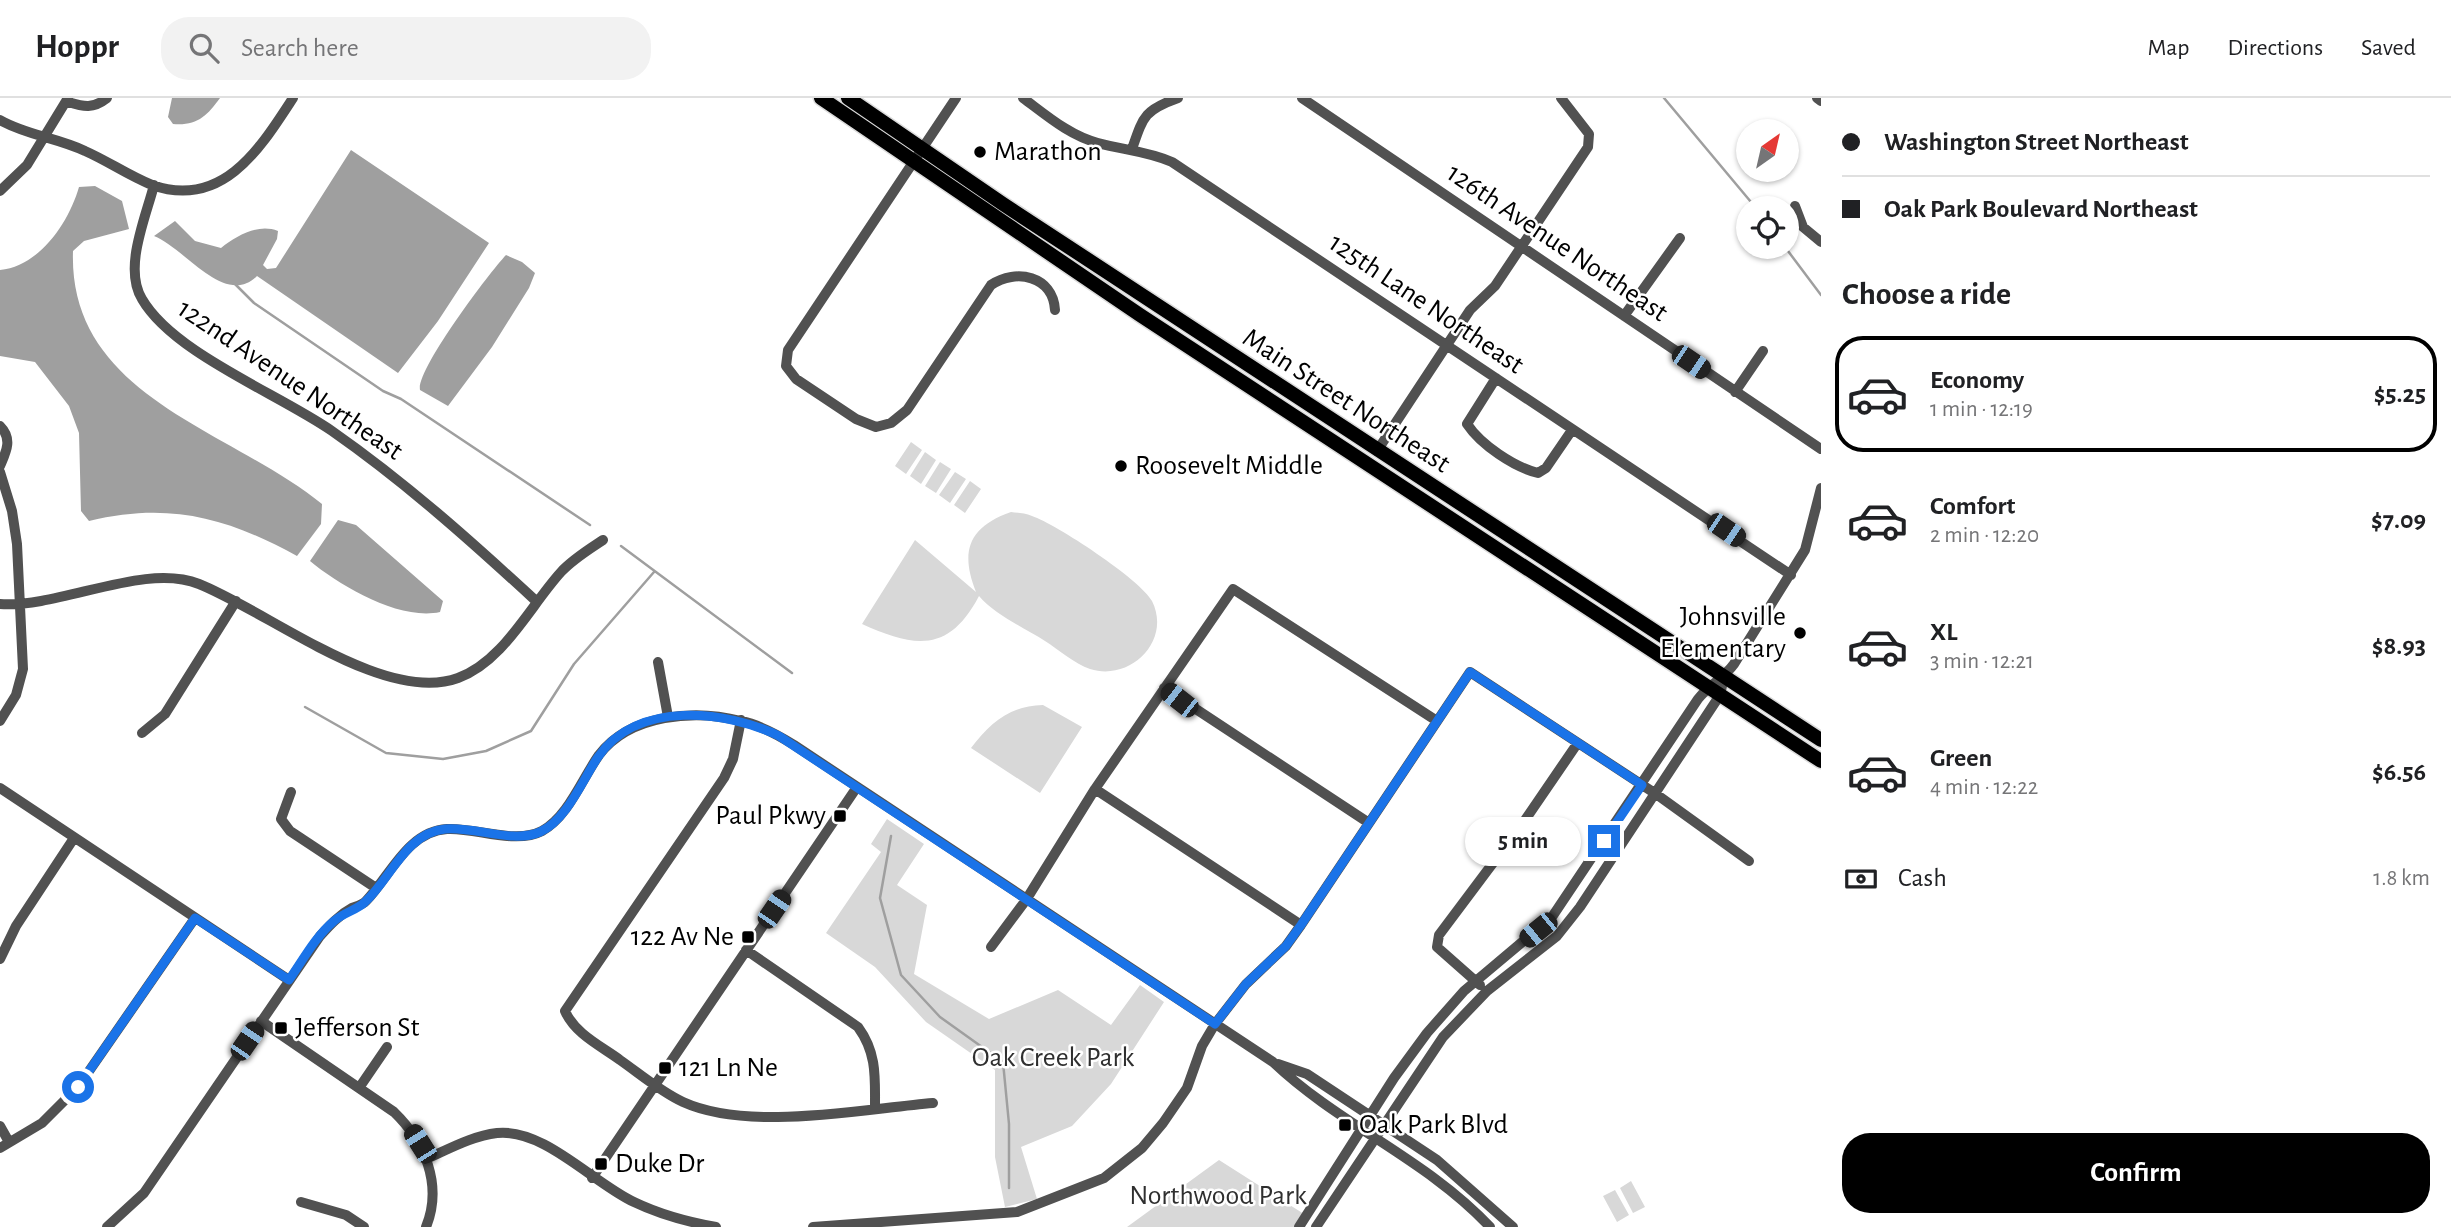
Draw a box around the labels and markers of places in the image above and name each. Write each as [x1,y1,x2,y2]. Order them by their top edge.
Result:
place label: Marathon [994,138,1102,166]
marker: Marathon [972,144,988,160]
place label: Roosevelt Middle [1135,452,1323,480]
marker: Roosevelt Middle [1113,458,1129,474]
place label: Johnsville Elementary [1660,603,1786,663]
marker: Johnsville Elementary [1792,625,1808,641]
place label: Paul Pkwy [715,802,826,830]
marker: Paul Pkwy [832,808,848,824]
place label: 122 Av Ne [631,923,734,951]
marker: 122 Av Ne [740,929,756,945]
place label: Jefferson St [295,1014,420,1042]
marker: Jefferson St [273,1020,289,1036]
place label: 121 Ln Ne [679,1054,778,1082]
marker: 121 Ln Ne [657,1060,673,1076]
place label: Oak Park Blvd [1359,1111,1508,1139]
marker: Oak Park Blvd [1337,1117,1353,1133]
place label: Duke Dr [615,1150,704,1178]
marker: Duke Dr [593,1156,609,1172]

